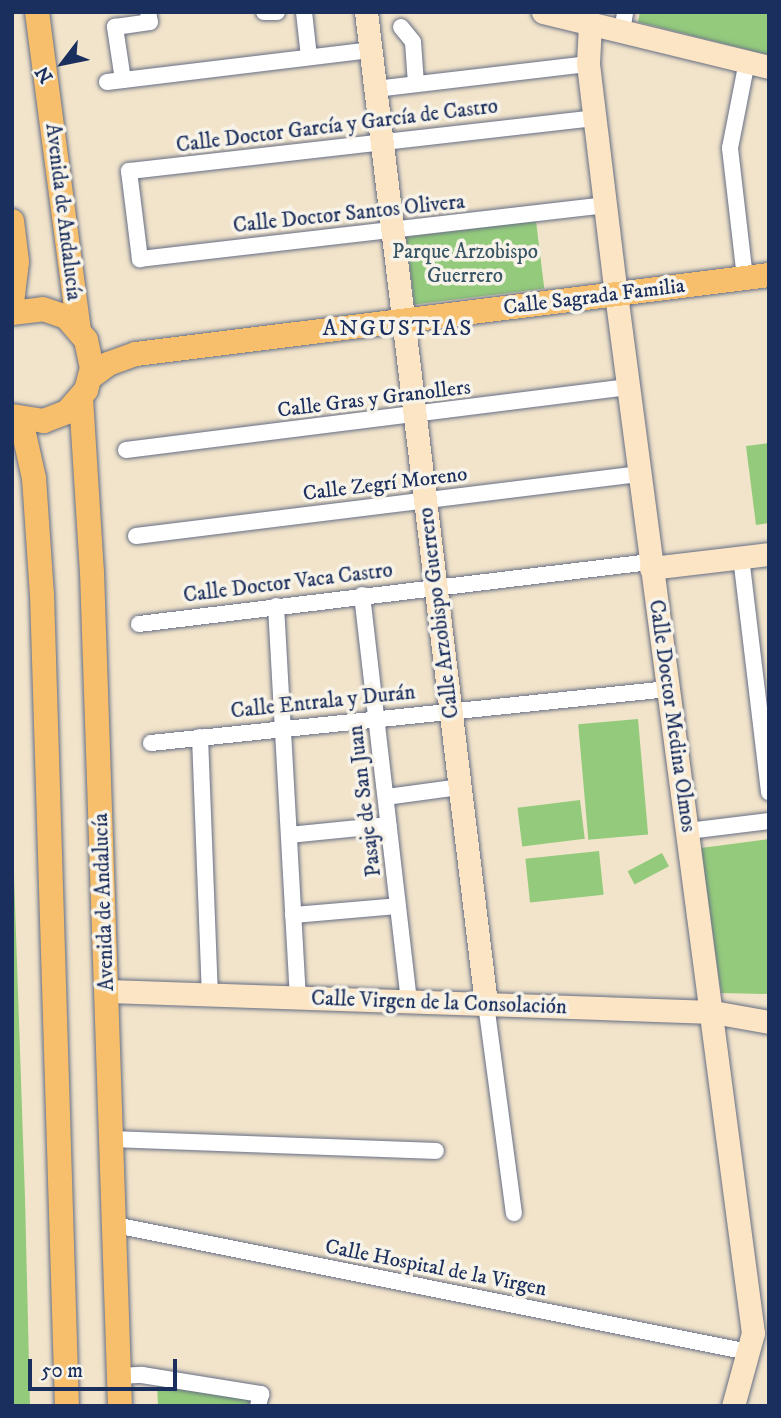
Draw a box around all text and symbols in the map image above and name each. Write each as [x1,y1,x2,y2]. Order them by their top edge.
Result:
north arrow [28,28,98,98]
text: N [31,62,59,87]
street label: Calle Doctor García y García de Castro [175,94,499,158]
street label: Avenida de Andalucía [40,122,86,302]
street label: Calle Doctor Santos Olivera [232,189,466,239]
park label: Parque Arzobispo Guerrero [392,239,538,289]
street label: Calle Sagrada Familia [502,273,686,321]
district label: ANGUSTIAS [324,315,472,343]
street label: Calle Gras y Granollers [276,375,472,423]
street label: Calle Zegrí Moreno [301,461,469,507]
street label: Calle Arzobispo Guerrero [414,506,464,720]
street label: Calle Doctor Vaca Castro [182,558,394,608]
street label: Calle Doctor Medina Olmos [643,598,701,834]
street label: Calle Entrala y Durán [229,680,417,724]
street label: Pasaje de San Juan [343,724,387,878]
street label: Avenida de Andalucía [88,812,120,992]
street label: Calle Virgen de la Consolación [311,986,567,1020]
street label: Calle Hospital de la Virgen [323,1234,549,1302]
scale bar [32,1344,180,1388]
text: 50 m [41,1358,83,1384]

